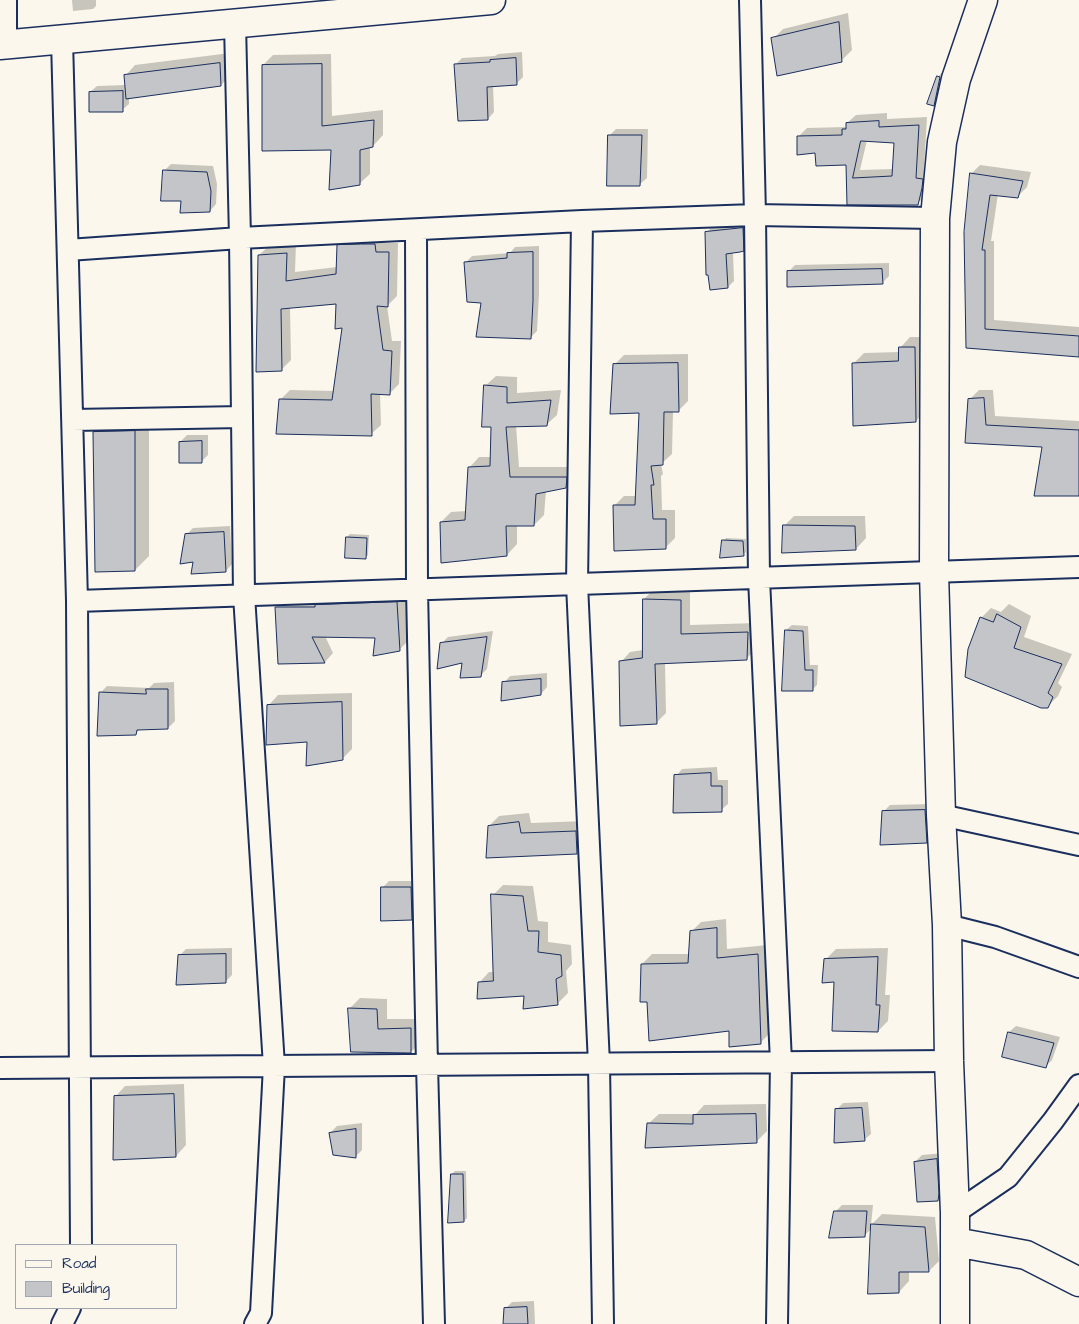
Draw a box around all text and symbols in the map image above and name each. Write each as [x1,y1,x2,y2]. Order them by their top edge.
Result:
legend [15,1244,178,1309]
text: Road [62,1253,96,1274]
text: Building [62,1278,110,1299]

